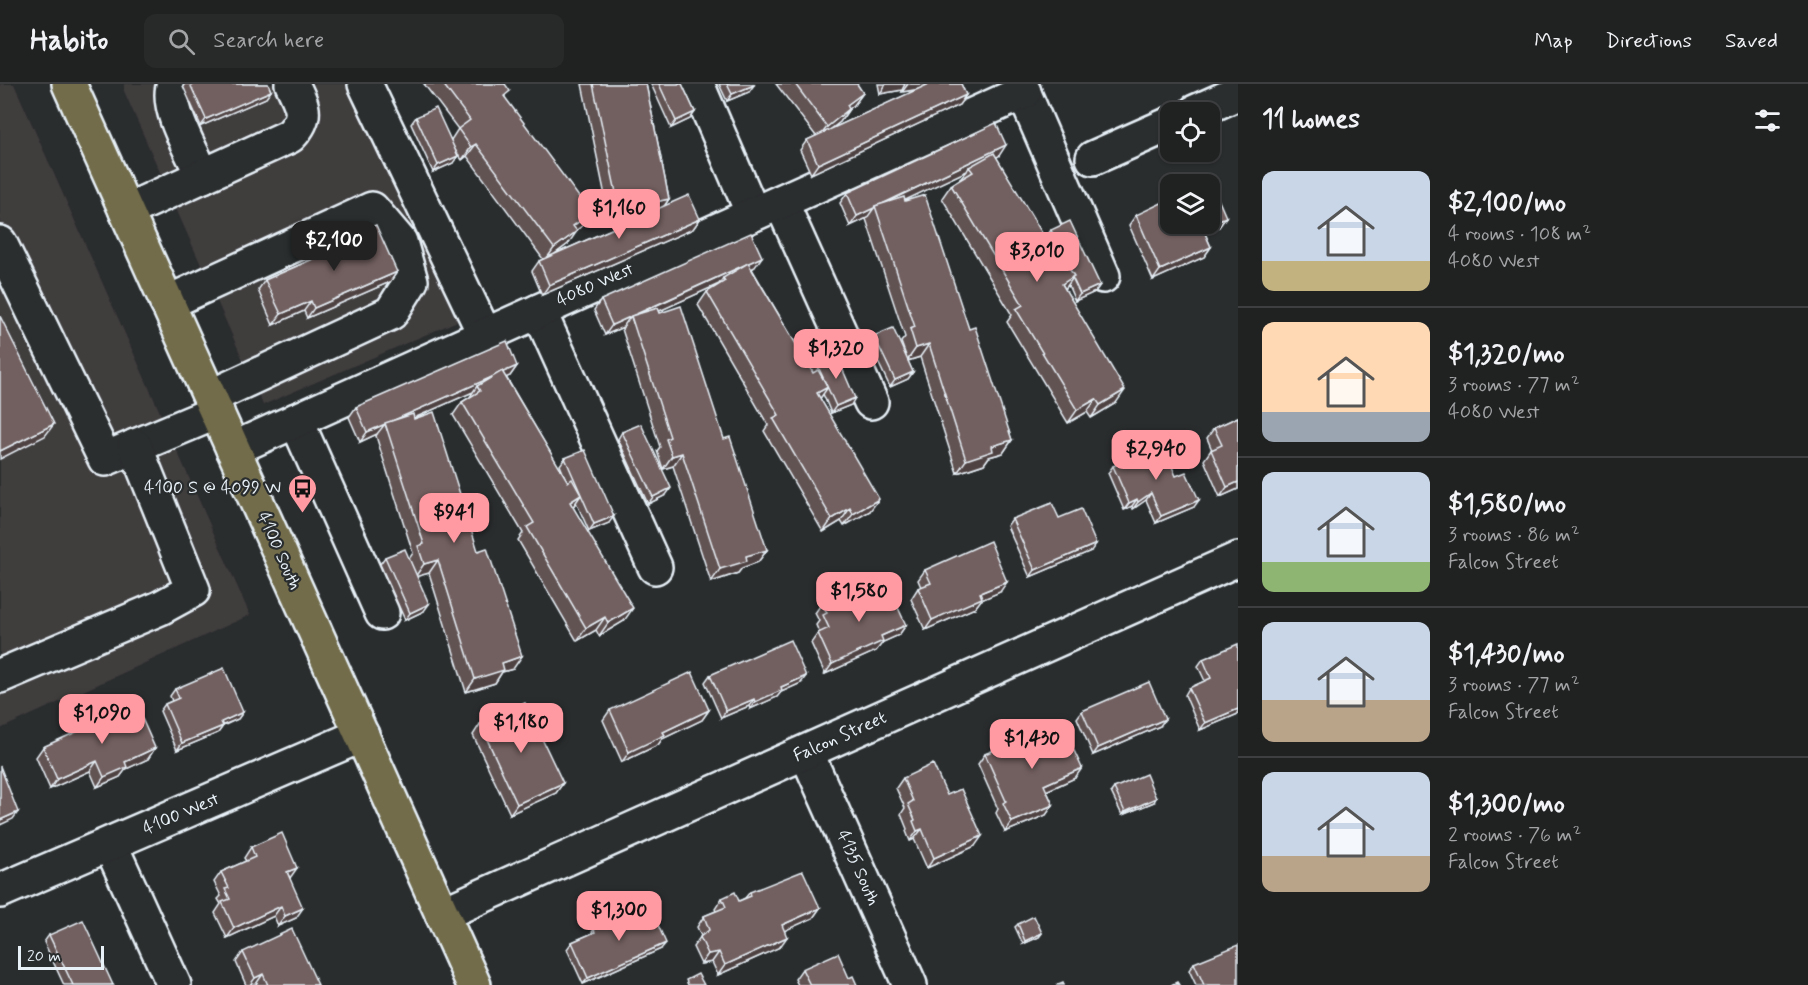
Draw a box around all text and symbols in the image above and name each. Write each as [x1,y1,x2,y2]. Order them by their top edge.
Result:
search box [144,14,564,68]
text: Habito [30,23,108,60]
icon: search [165,25,198,58]
text: Search here [213,27,324,55]
text: Map [1534,27,1573,55]
text: Directions [1606,27,1692,55]
text: Saved [1725,27,1778,55]
map controls [1160,102,1220,234]
button: locate [1160,102,1220,162]
text: 11 homes [1262,103,1360,137]
icon: filters [1751,104,1784,137]
button: layers [1160,174,1220,234]
text: $2,100/mo [1448,187,1566,221]
pin: $1,160 [570,189,668,240]
text: $1,160 [592,195,646,222]
icon: home [1310,195,1382,267]
pin: $2,100 [285,221,383,272]
text: 4 rooms · 108 m² [1448,221,1591,248]
text: $2,100 [305,227,363,254]
pin: $3,010 [988,232,1086,283]
text: $3,010 [1009,238,1065,265]
text: 4080 West [1448,248,1539,275]
street label: 4080 West [553,257,638,313]
pin: $1,320 [787,329,885,380]
text: $1,320 [808,335,864,362]
text: $1,320/mo [1448,338,1565,372]
icon: home [1310,346,1382,418]
text: 3 rooms · 77 m² [1448,372,1580,399]
text: 4080 West [1448,399,1539,426]
pin: $2,940 [1107,430,1205,481]
text: $2,940 [1126,436,1186,463]
bus stop icon: 4100 S @ 4099 W [286,472,318,514]
place label: 4100 S @ 4099 W [144,476,281,500]
text: $1,580/mo [1448,488,1566,522]
pin: $941 [418,493,490,544]
icon: home [1310,496,1382,568]
text: $941 [433,499,475,526]
street label: 4100 South [251,508,307,594]
text: 3 rooms · 86 m² [1448,522,1580,549]
text: Falcon Street [1448,549,1559,576]
pin: $1,580 [810,572,908,623]
text: $1,580 [830,578,888,605]
text: $1,430/mo [1448,638,1565,672]
icon: home [1310,646,1382,718]
text: 3 rooms · 77 m² [1448,672,1580,699]
pin: $1,090 [53,694,151,745]
text: Falcon Street [1448,699,1559,726]
text: $1,090 [73,700,131,727]
pin: $1,180 [472,703,570,754]
street label: Falcon Street [790,706,891,768]
text: $1,180 [493,709,549,736]
pin: $1,430 [983,719,1081,770]
text: $1,430 [1004,725,1060,752]
street label: 4100 West [139,787,223,841]
text: $1,300/mo [1448,788,1565,822]
icon: home [1310,796,1382,868]
text: 2 rooms · 76 m² [1448,822,1581,849]
street label: 4135 South [831,826,885,910]
text: Falcon Street [1448,849,1559,876]
pin: $1,300 [570,891,668,942]
text: $1,300 [591,897,647,924]
scale bar [18,943,104,970]
text: 20 m [27,946,61,967]

